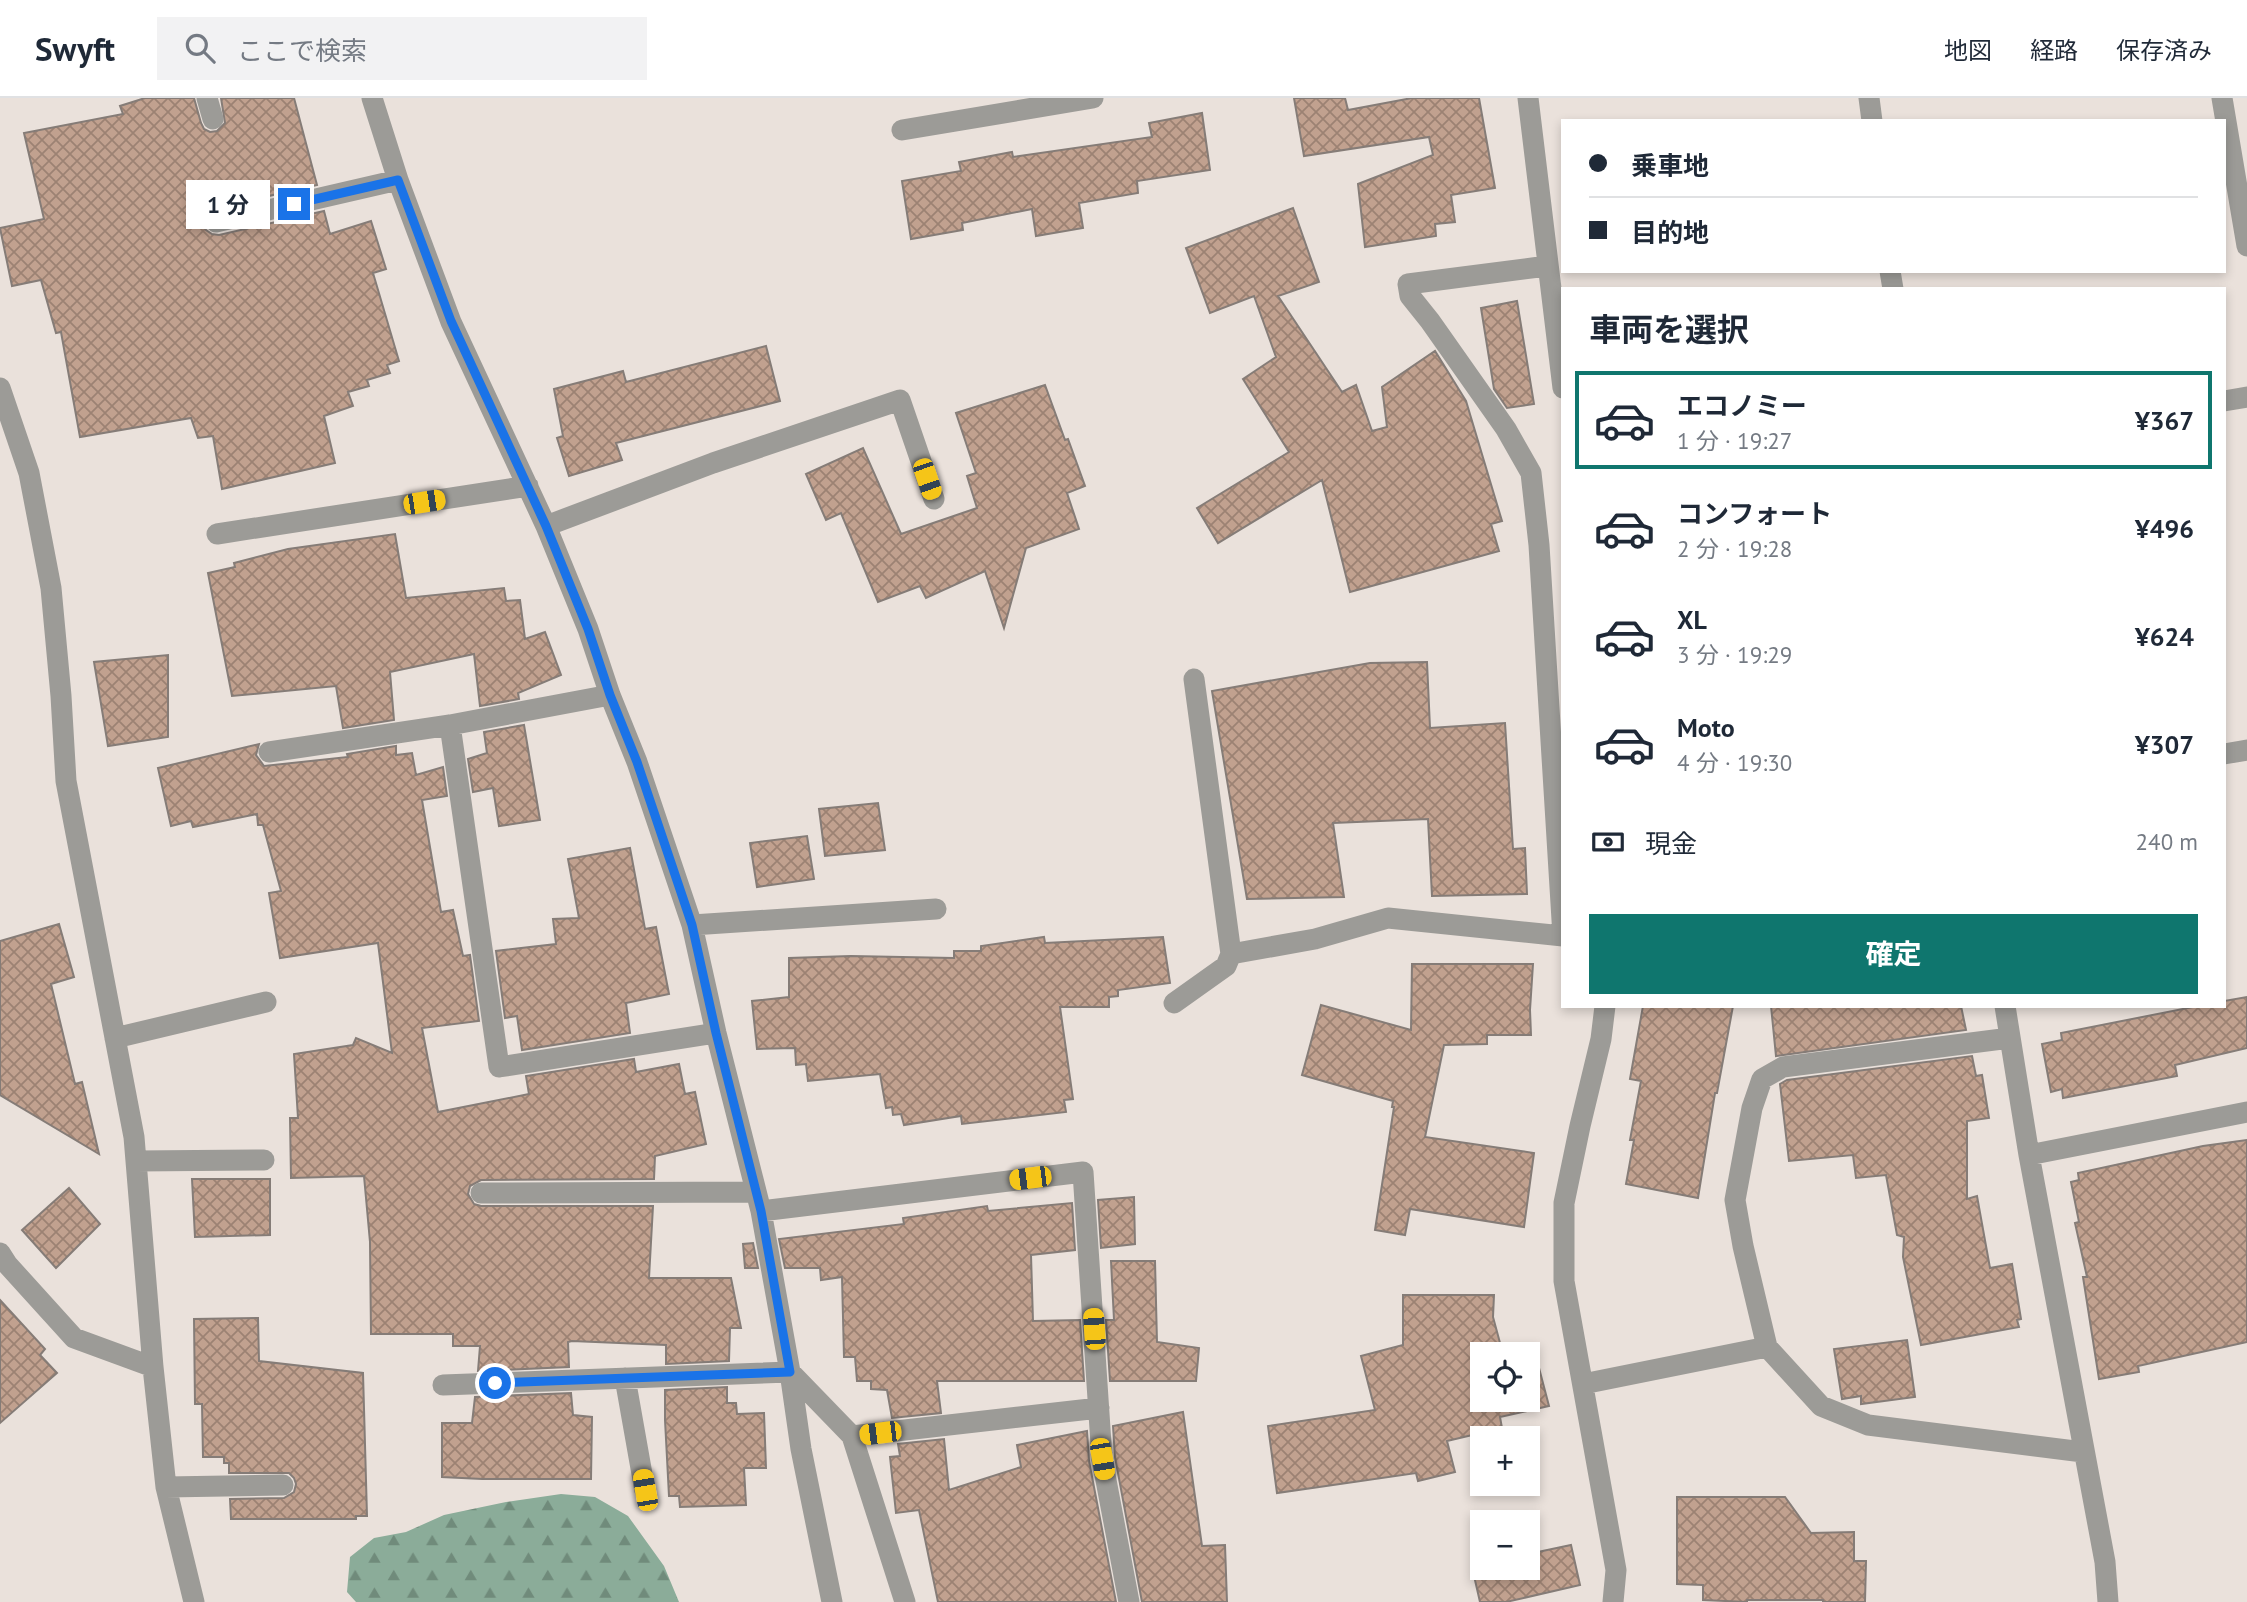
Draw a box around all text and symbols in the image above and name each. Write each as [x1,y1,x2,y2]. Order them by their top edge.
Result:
search box [157,17,647,80]
text: Swyft [35,27,115,70]
icon: search [181,29,219,67]
text: ここで検索 [237,34,367,67]
text: 地図 [1944,35,1992,66]
text: 経路 [2030,35,2078,66]
text: 保存済み [2116,35,2212,66]
text: 乗車地 [1631,149,1709,182]
callout: 1 分 [186,180,270,228]
route end [278,188,310,220]
text: 1 分 [207,190,249,219]
text: 目的地 [1631,216,1709,249]
text: 車両を選択 [1589,308,1749,350]
icon: car [1593,389,1656,452]
text: エコノミー [1677,389,1807,422]
text: ¥367 [2135,404,2194,437]
text: 1 分 · 19:27 [1677,426,1792,455]
car [911,456,944,502]
car [402,488,447,516]
icon: car [1593,497,1656,560]
text: コンフォート [1677,497,1832,530]
text: ¥496 [2135,512,2194,545]
text: 2 分 · 19:28 [1677,534,1792,563]
text: XL [1677,603,1707,636]
icon: car [1593,605,1656,668]
text: ¥624 [2135,620,2194,653]
text: 3 分 · 19:29 [1677,640,1792,669]
text: Moto [1677,711,1735,744]
icon: car [1593,713,1656,776]
text: ¥307 [2135,728,2194,761]
text: 4 分 · 19:30 [1677,748,1792,777]
icon: cash [1589,823,1627,861]
text: 現金 [1645,827,1697,860]
text: 240 m [2136,827,2198,856]
button: 確定 [1589,914,2198,994]
car [1008,1165,1053,1191]
car [1083,1307,1106,1351]
map controls [1470,1342,1540,1580]
button: locate [1470,1342,1540,1412]
route start [479,1367,511,1399]
car [858,1420,903,1446]
button: + [1470,1426,1540,1496]
car [1089,1436,1116,1482]
car [632,1467,659,1513]
button: − [1470,1510,1540,1580]

